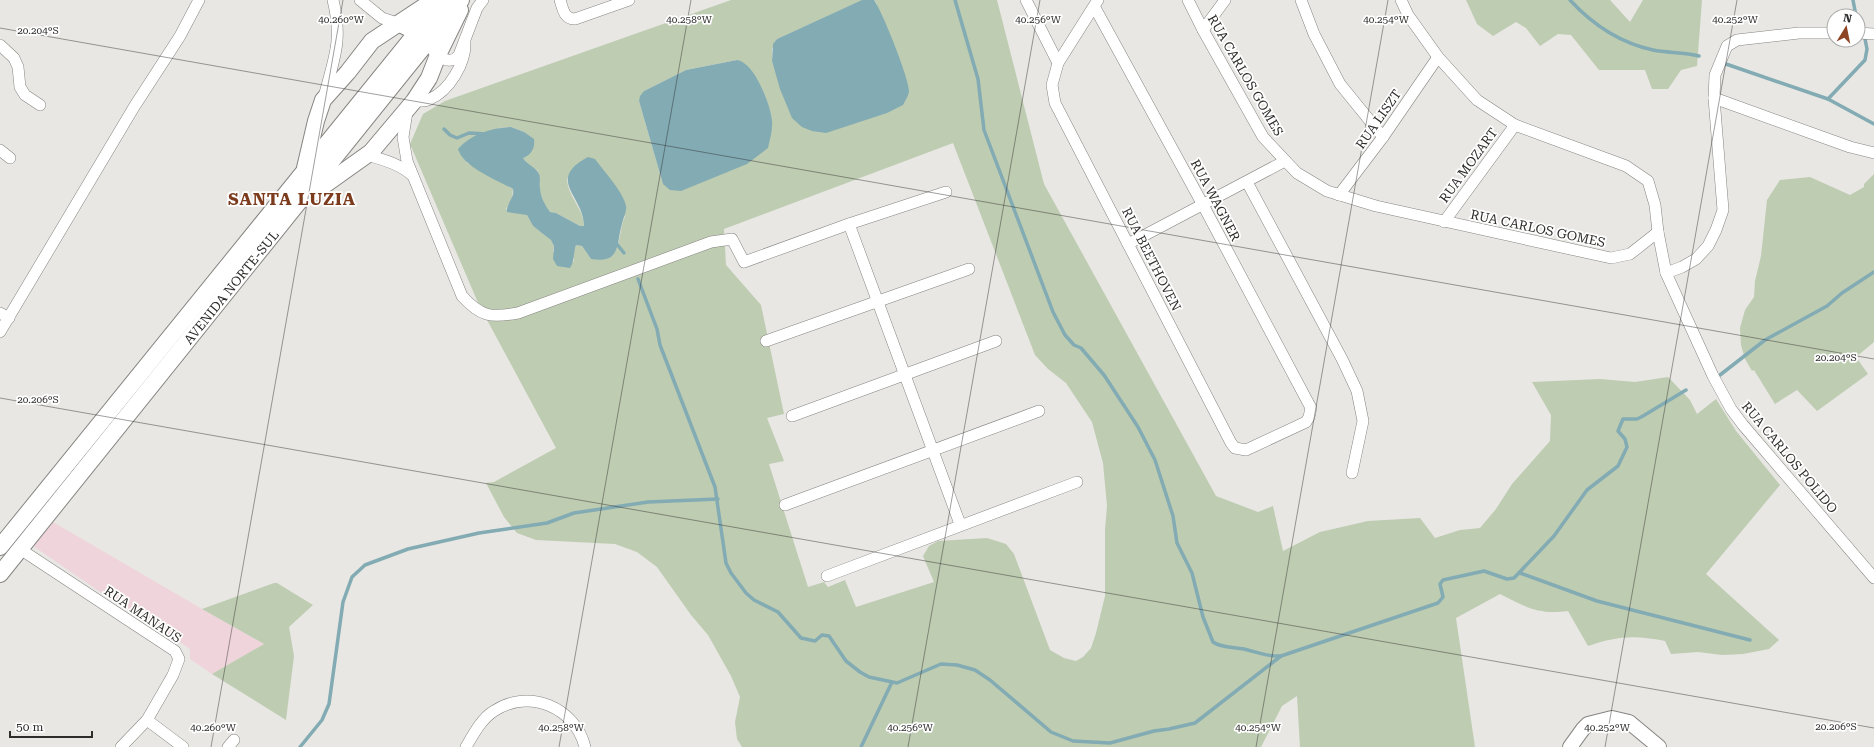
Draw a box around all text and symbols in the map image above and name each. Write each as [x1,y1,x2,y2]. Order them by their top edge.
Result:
north arrow [1826,8,1866,48]
street label: RUA CARLOS GOMES [1205,12,1286,139]
text: N [1842,12,1853,26]
text: 40.260°W [318,14,365,25]
text: 40.258°W [666,14,713,25]
text: 40.256°W [1015,14,1062,25]
text: 40.254°W [1363,14,1410,25]
text: 40.252°W [1712,14,1759,25]
text: 20.204°S [17,25,59,36]
street label: RUA LISZT [1353,87,1404,152]
street label: RUA MOZART [1436,125,1501,205]
street label: RUA WAGNER [1188,157,1243,244]
district label: SANTA LUZIA [228,189,356,209]
street label: RUA BEETHOVEN [1119,205,1184,313]
street label: RUA CARLOS GOMES [1469,207,1607,250]
street label: AVENIDA NORTE-SUL [181,228,282,347]
text: 20.204°S [1815,352,1857,363]
text: 20.206°S [17,394,59,405]
street label: RUA CARLOS POLIDO [1739,399,1841,516]
street label: RUA MANAUS [101,583,184,646]
scale bar [10,713,92,739]
text: 50 m [16,720,43,734]
text: 20.206°S [1815,721,1857,732]
text: 40.260°W [190,722,237,733]
text: 40.258°W [538,722,585,733]
text: 40.256°W [887,722,934,733]
text: 40.254°W [1235,722,1282,733]
text: 40.252°W [1584,722,1631,733]

